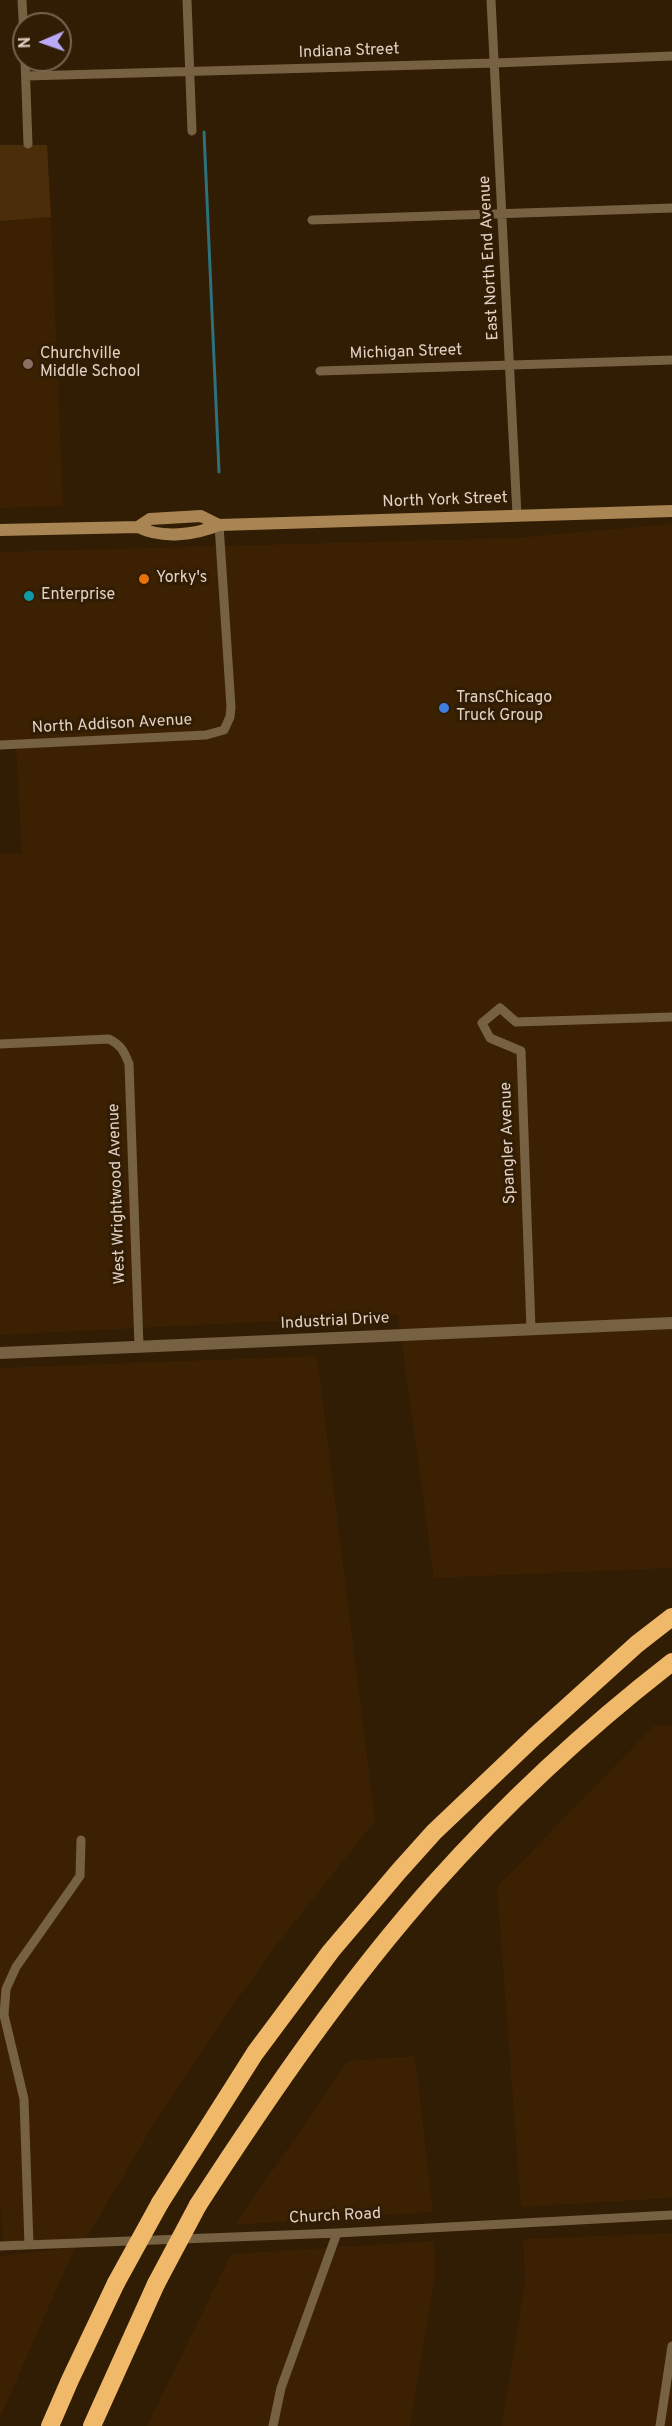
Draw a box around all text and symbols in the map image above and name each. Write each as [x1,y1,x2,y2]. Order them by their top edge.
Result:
north arrow [12,12,72,72]
text: N [16,36,36,49]
street label: Indiana Street [298,41,400,63]
street label: East North End Avenue [476,175,504,341]
street label: Michigan Street [349,341,463,365]
place label: Churchville Middle School [40,345,140,383]
marker: Churchville Middle School [21,357,35,371]
street label: North York Street [382,489,508,513]
place label: Yorky's [156,569,207,589]
marker: Yorky's [137,572,151,586]
place label: Enterprise [41,586,115,606]
marker: Enterprise [22,589,36,603]
place label: TransChicago Truck Group [456,689,552,727]
marker: TransChicago Truck Group [437,701,451,715]
street label: North Addison Avenue [31,711,193,739]
street label: Spangler Avenue [497,1082,521,1204]
street label: West Wrightwood Avenue [105,1103,131,1285]
street label: Industrial Drive [280,1310,390,1334]
street label: Church Road [289,2205,381,2229]

